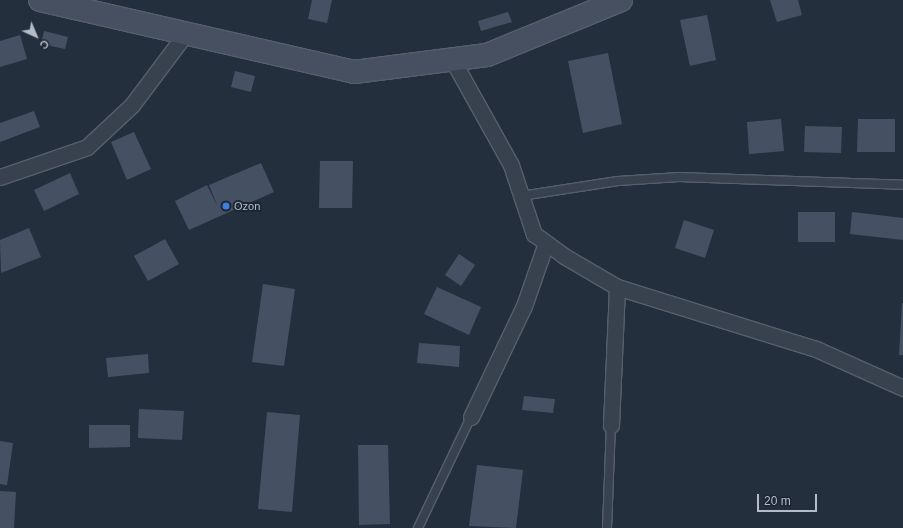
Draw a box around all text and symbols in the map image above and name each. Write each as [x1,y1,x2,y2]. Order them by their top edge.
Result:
north arrow [16,16,56,56]
text: С [37,38,51,52]
place label: Ozon [234,199,260,213]
marker: Ozon [221,201,231,211]
scale bar [759,486,819,512]
text: 20 m [764,494,791,508]

